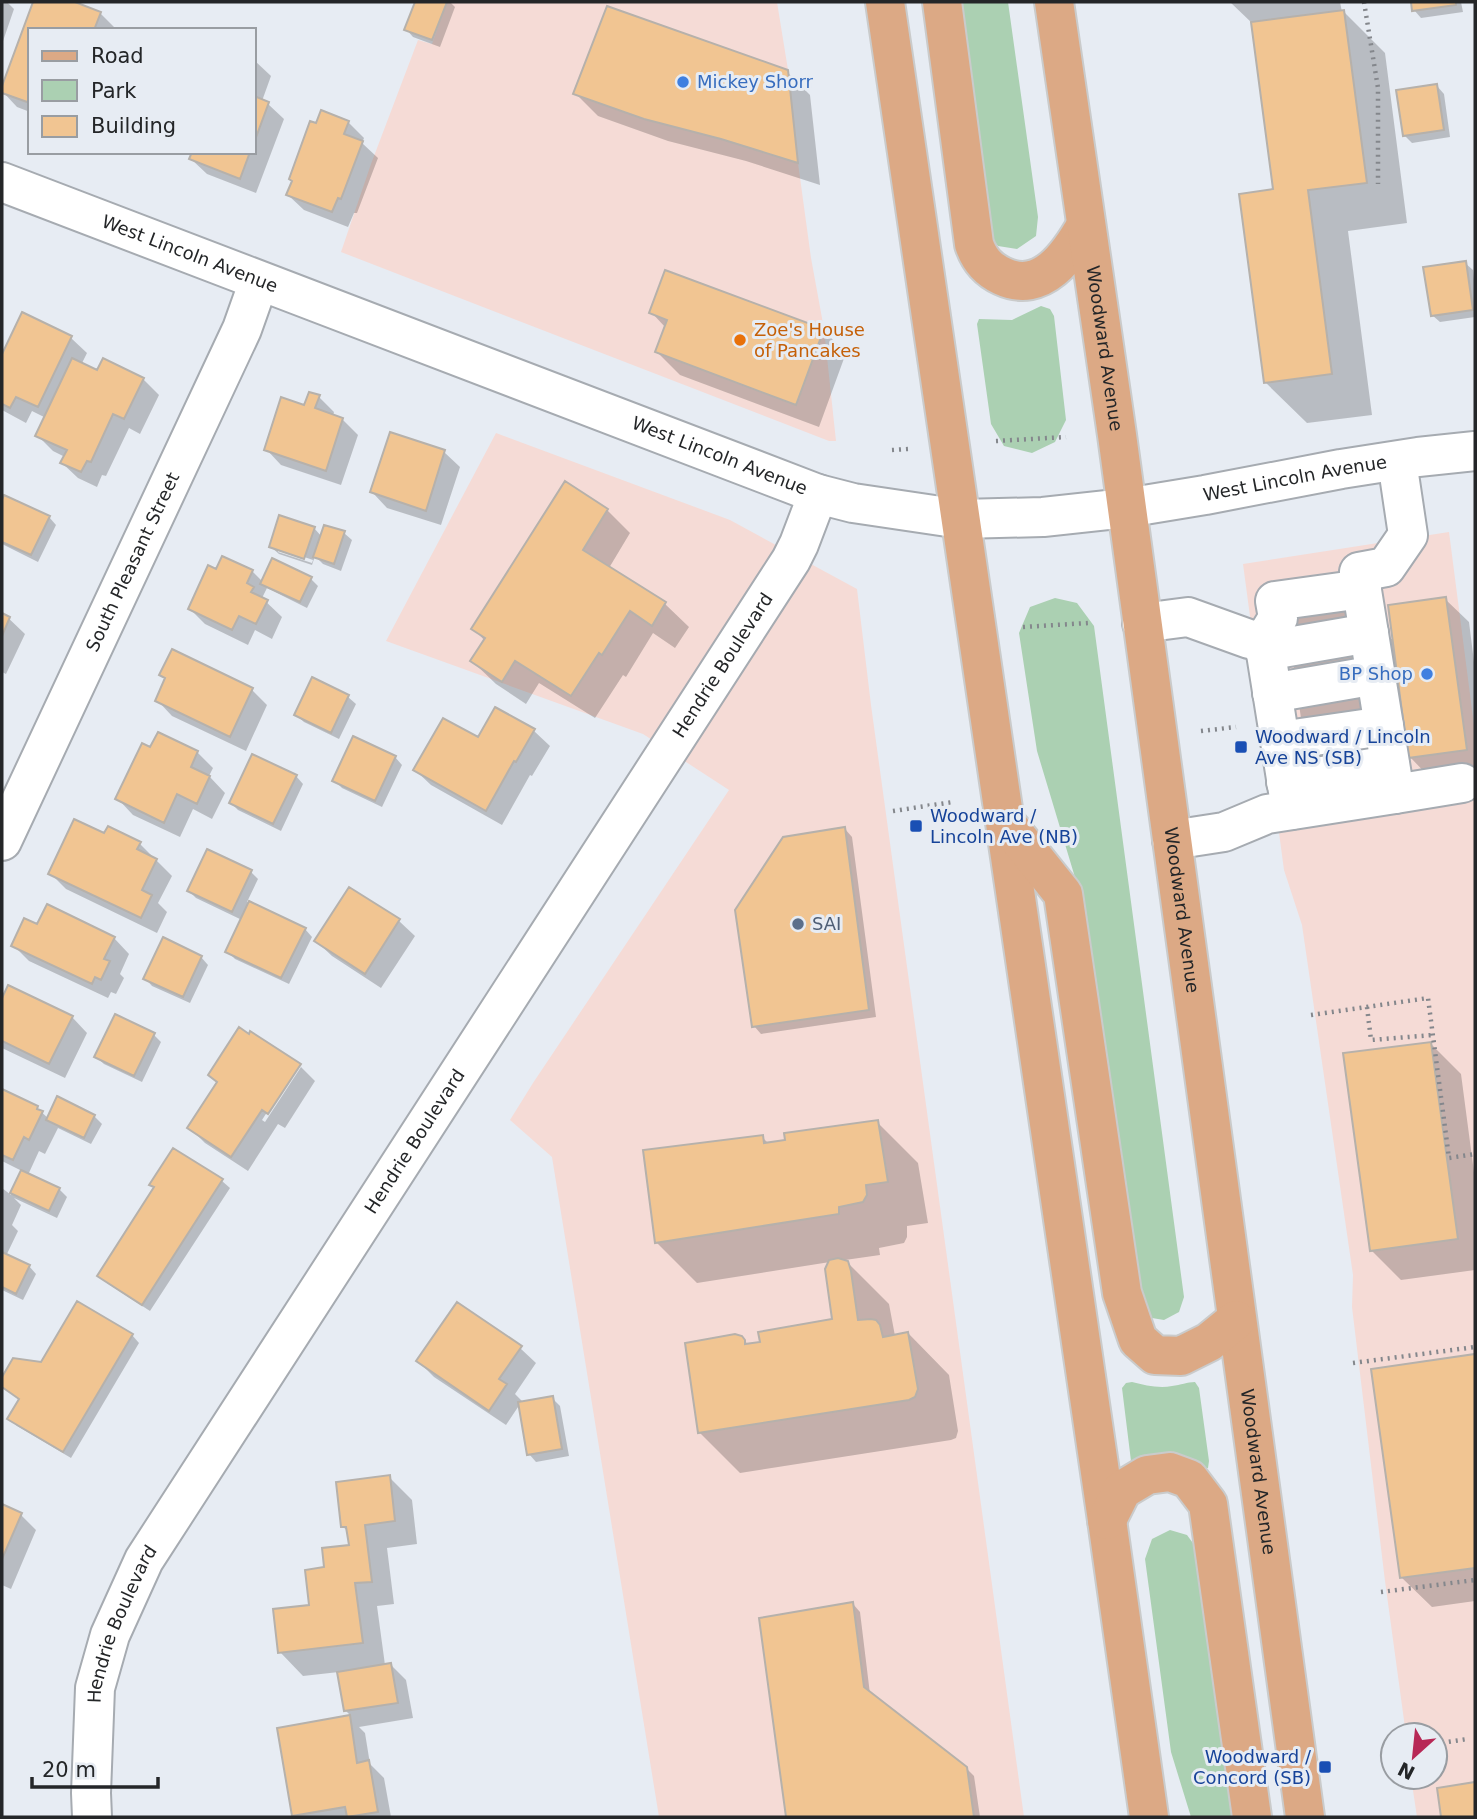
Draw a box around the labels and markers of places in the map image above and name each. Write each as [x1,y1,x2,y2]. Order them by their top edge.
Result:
place label: Mickey Shorr [697,71,814,92]
marker: Mickey Shorr [675,74,691,90]
place label: Zoe's House of Pancakes [754,319,865,361]
marker: Zoe's House of Pancakes [732,332,748,348]
place label: BP Shop [1339,663,1413,684]
marker: BP Shop [1419,666,1435,682]
place label: Woodward / Lincoln Ave NS (SB) [1255,726,1431,768]
marker: Woodward / Lincoln Ave NS (SB) [1233,739,1249,755]
place label: Woodward / Lincoln Ave (NB) [930,805,1078,847]
marker: Woodward / Lincoln Ave (NB) [908,818,924,834]
place label: SAI [812,913,841,934]
marker: SAI [790,916,806,932]
place label: Woodward / Concord (SB) [1193,1746,1312,1788]
marker: Woodward / Concord (SB) [1317,1759,1333,1775]

